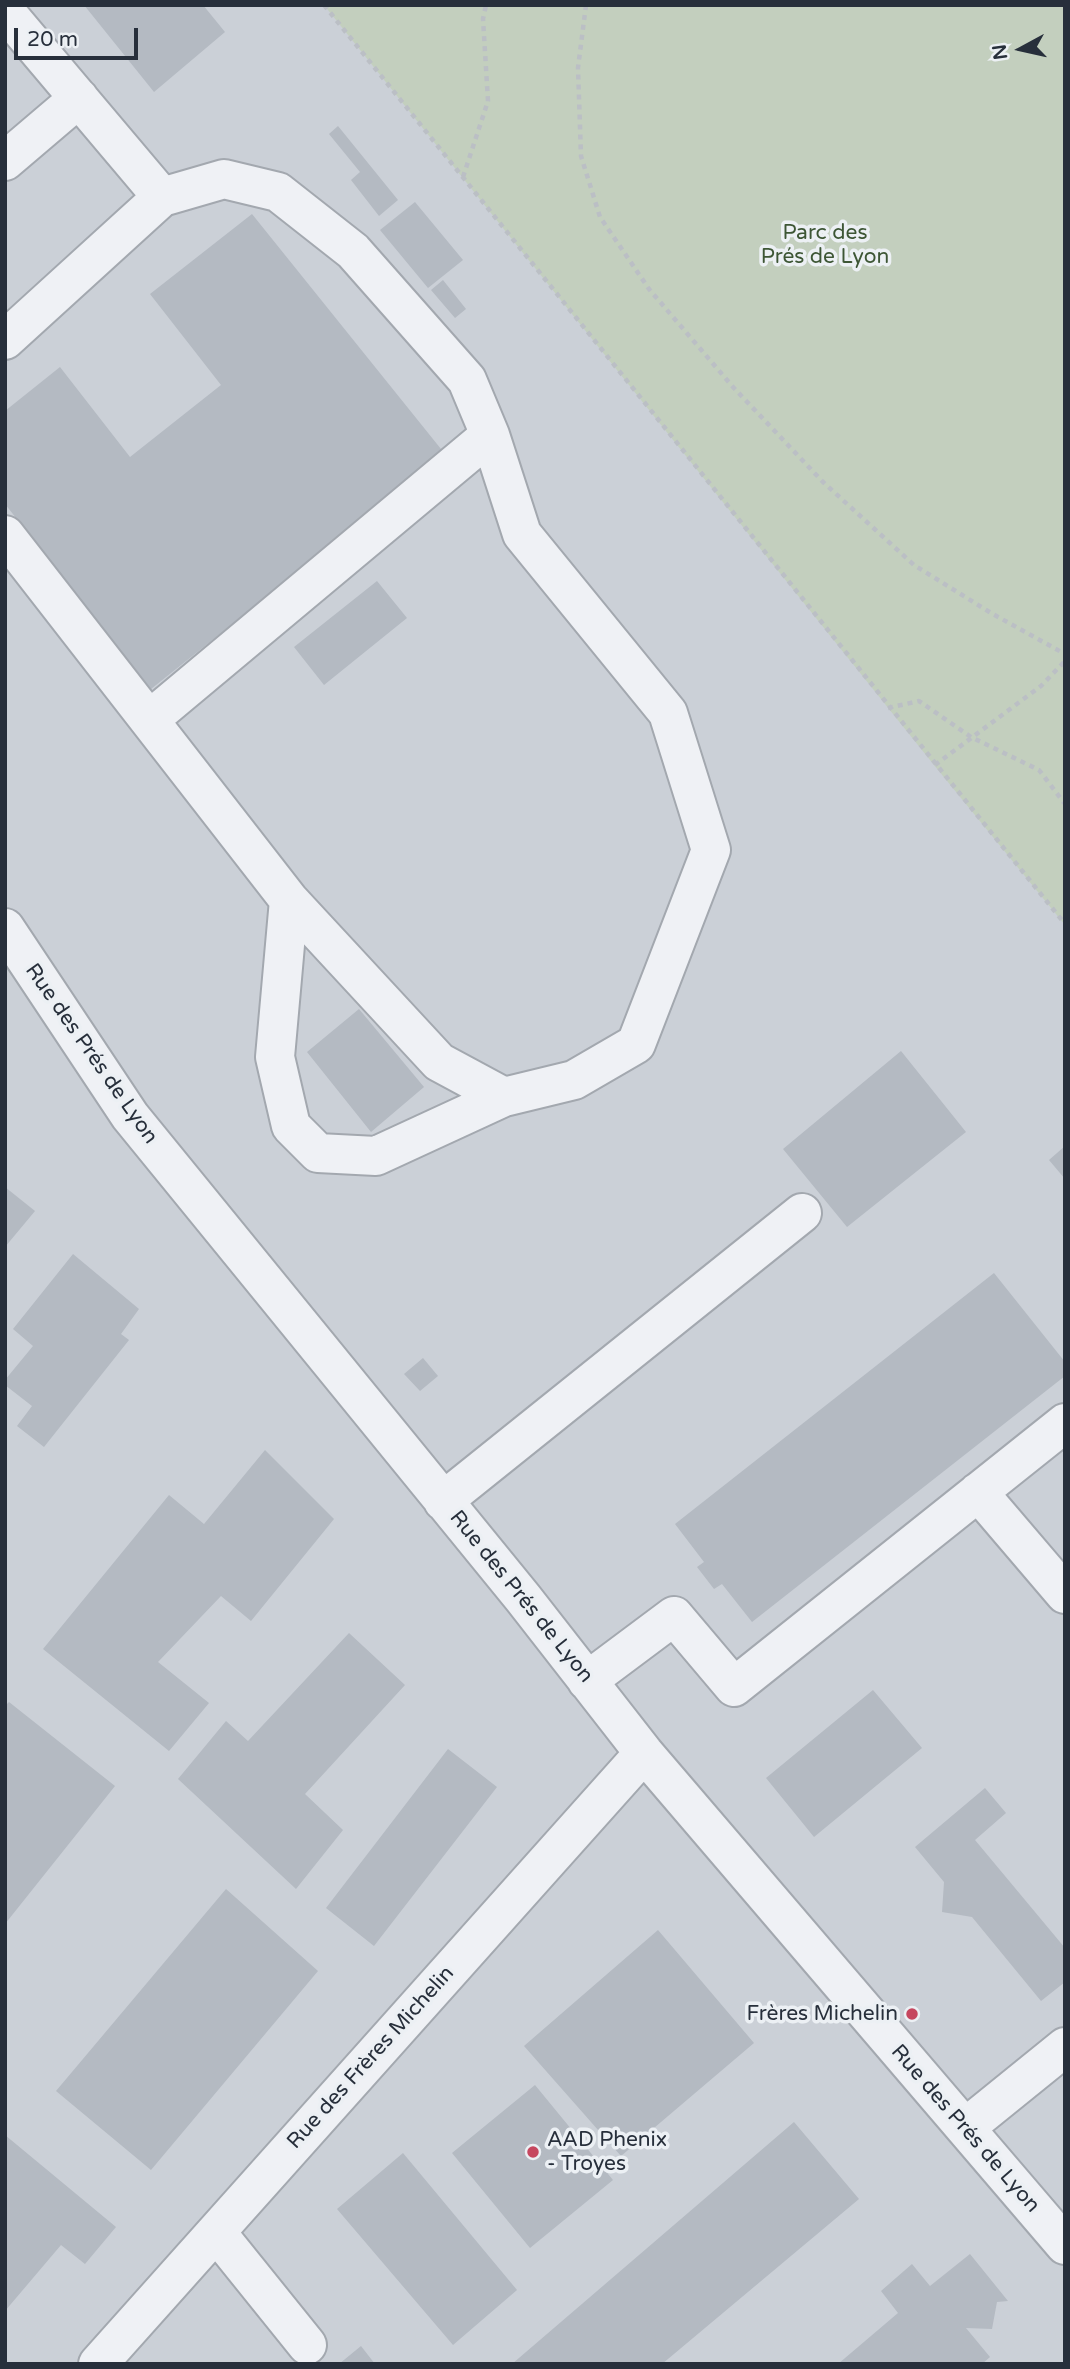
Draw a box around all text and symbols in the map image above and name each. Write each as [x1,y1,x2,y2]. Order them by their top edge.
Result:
scale bar [18,14,142,58]
north arrow [986,14,1056,84]
text: 20 m [27,27,78,52]
text: N [988,43,1012,61]
park label: Parc des Prés de Lyon [761,220,889,270]
street label: Rue des Prés de Lyon [19,959,163,1149]
street label: Rue des Prés de Lyon [444,1506,598,1688]
street label: Rue des Frères Michelin [282,1961,460,2155]
place label: Frères Michelin [747,2001,898,2027]
marker: Frères Michelin [904,2006,920,2022]
street label: Rue des Prés de Lyon [885,2040,1045,2218]
place label: AAD Phenix - Troyes [547,2127,667,2177]
marker: AAD Phenix - Troyes [525,2144,541,2160]

